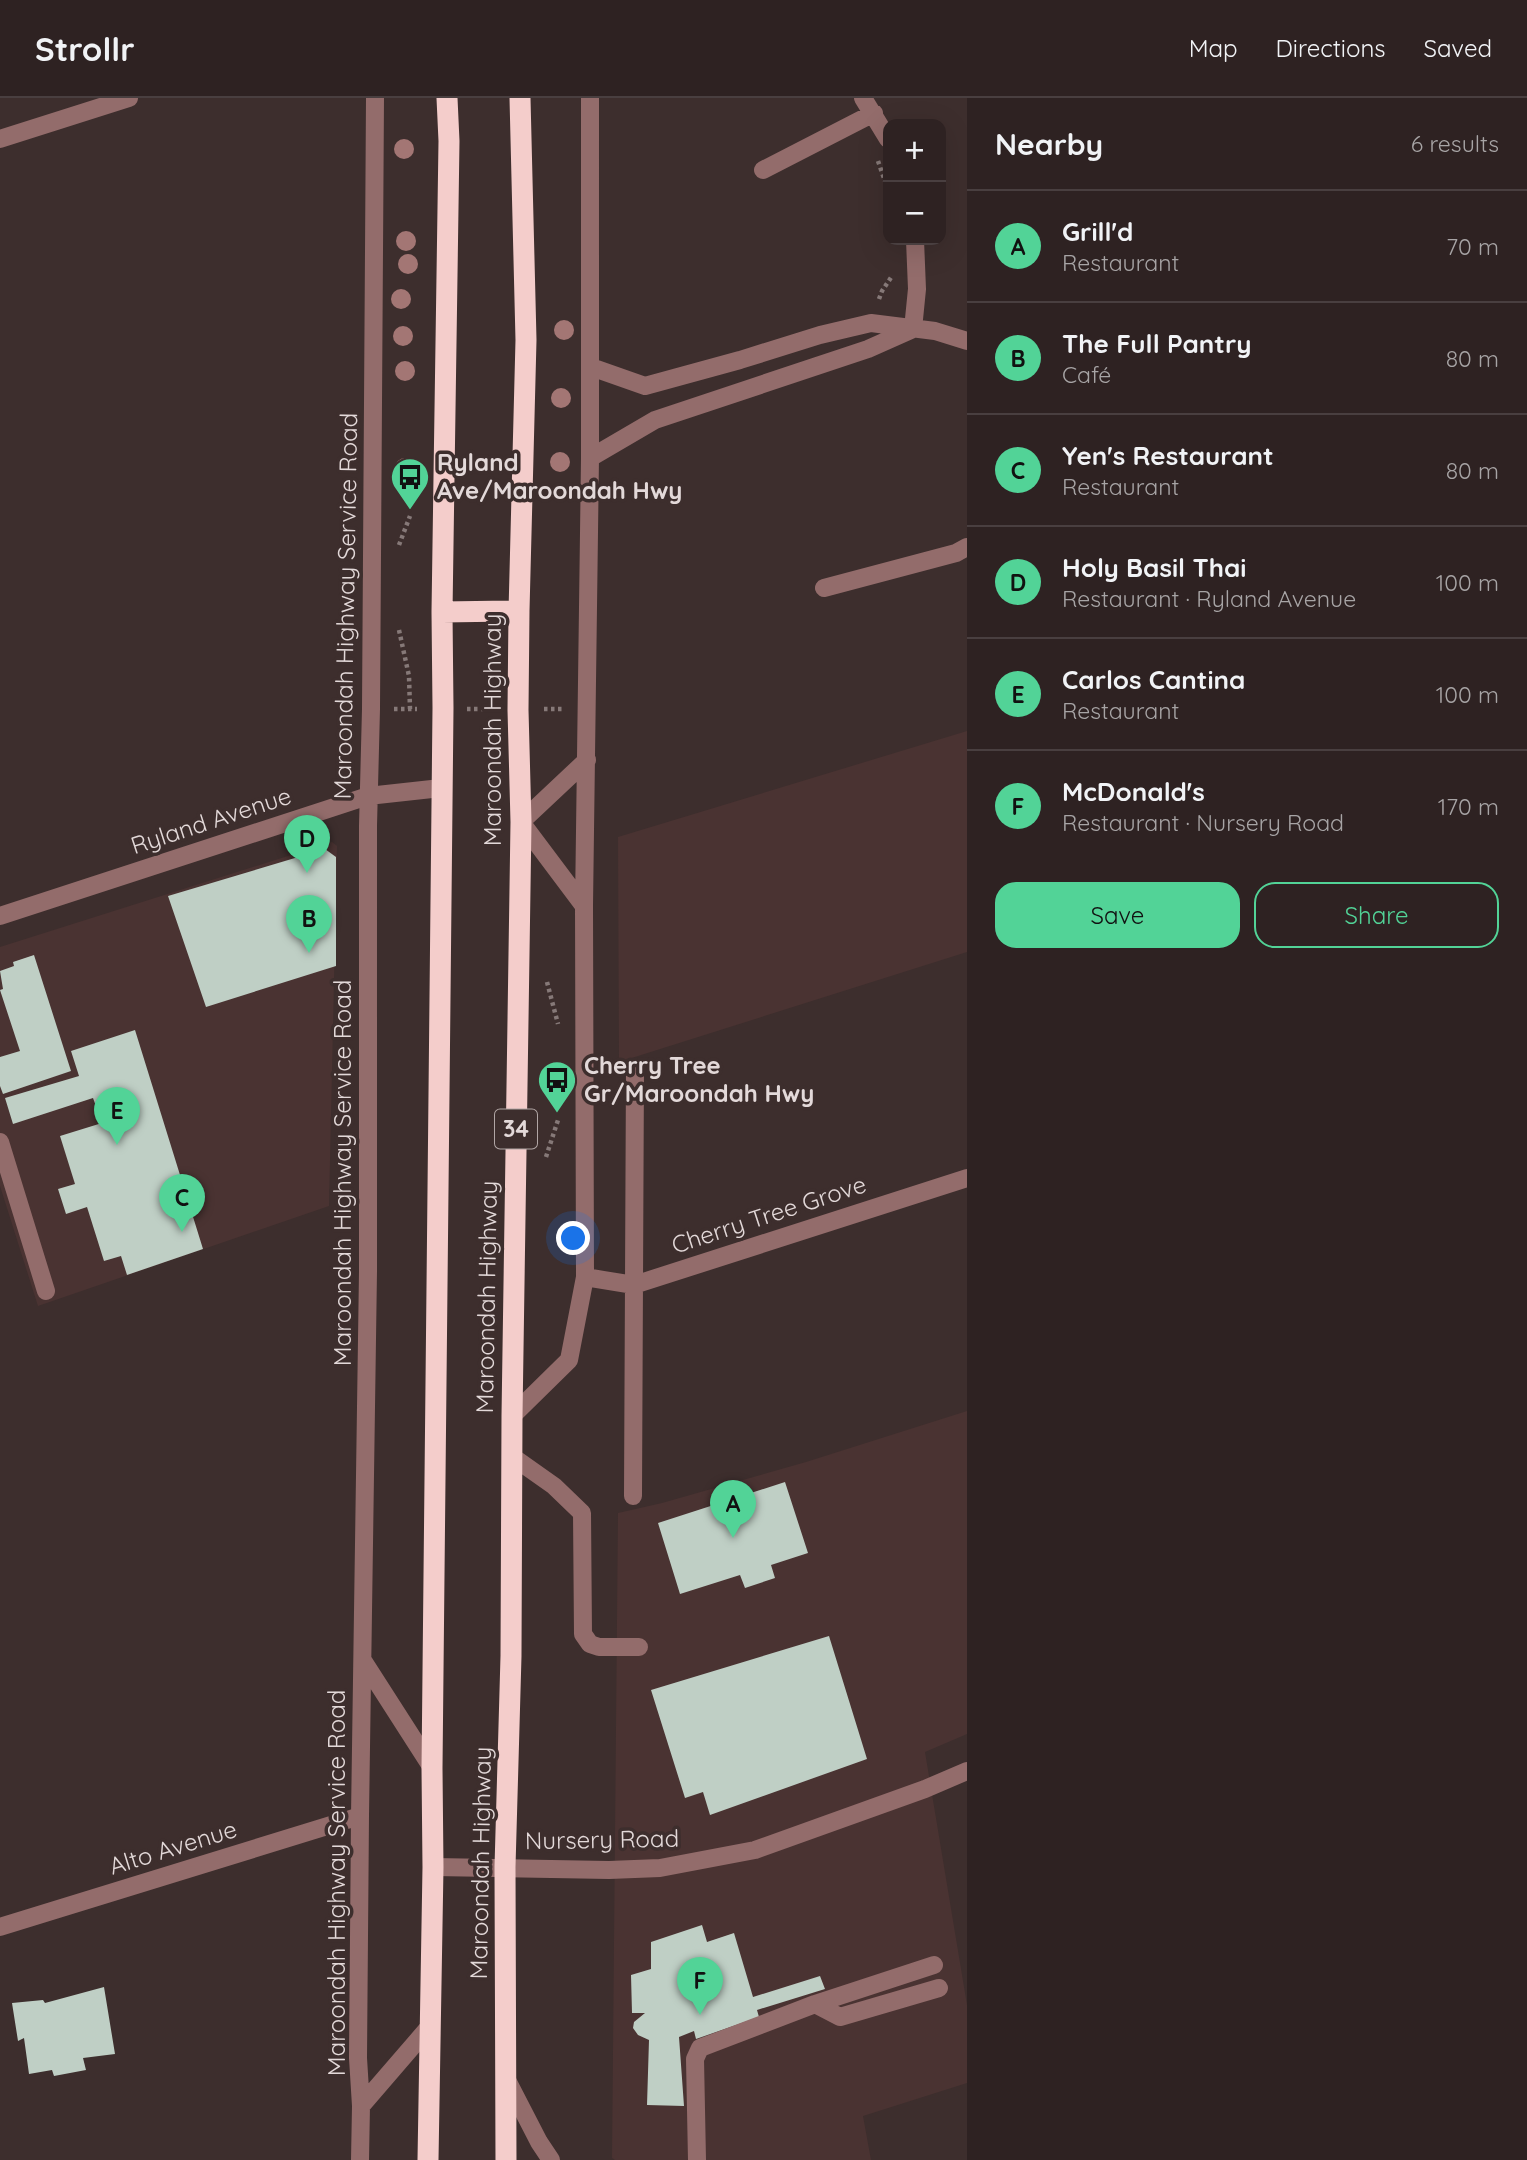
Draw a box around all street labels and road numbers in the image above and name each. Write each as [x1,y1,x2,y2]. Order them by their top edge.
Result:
street label: Maroondah Highway Service Road [327,412,363,799]
street label: Maroondah Highway [477,614,507,846]
street label: Ryland Avenue [127,780,295,860]
street label: Maroondah Highway Service Road [327,980,357,1366]
road number: 34 [495,1110,537,1148]
street label: Cherry Tree Grove [668,1168,870,1260]
street label: Maroondah Highway [469,1180,503,1414]
street label: Maroondah Highway Service Road [321,1690,351,2076]
street label: Maroondah Highway [463,1746,497,1980]
street label: Alto Avenue [105,1813,240,1881]
street label: Nursery Road [525,1823,679,1855]

